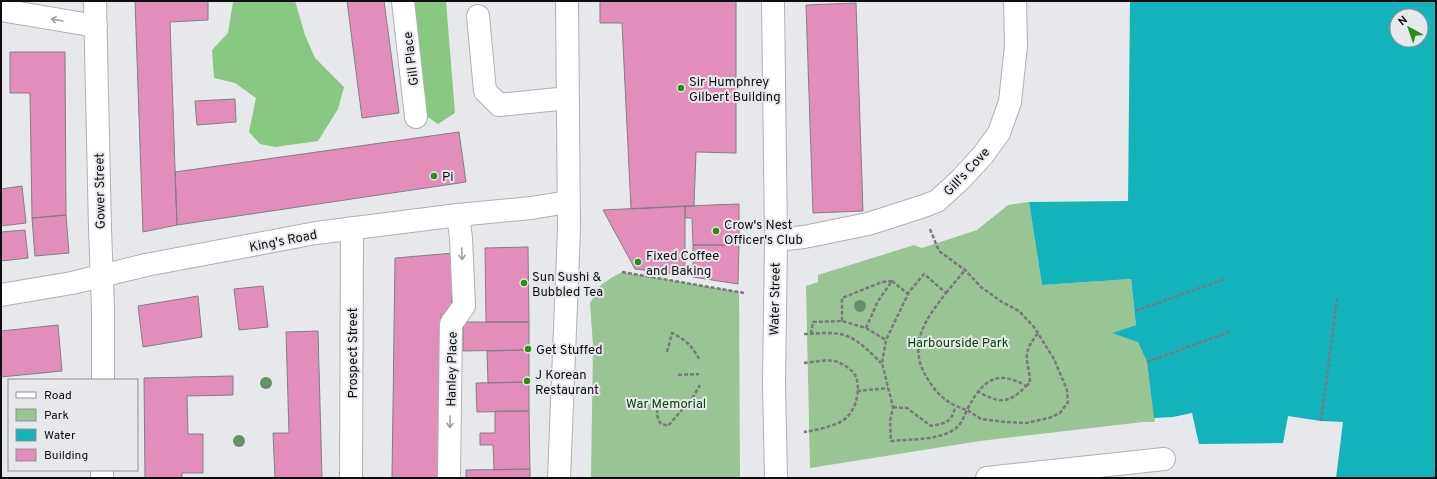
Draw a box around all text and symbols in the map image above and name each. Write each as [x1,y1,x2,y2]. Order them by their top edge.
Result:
north arrow [1389,8,1429,48]
text: N [1396,13,1411,29]
one-way arrow [51,16,64,24]
street label: Gill Place [401,31,423,87]
place label: Sir Humphrey Gilbert Building [689,75,781,106]
marker: Sir Humphrey Gilbert Building [676,83,686,93]
street label: Gill's Cove [941,145,994,200]
street label: Gower Street [92,153,110,229]
place label: Pi [442,170,454,186]
marker: Pi [429,171,439,181]
place label: Crow's Nest Officer's Club [724,218,803,249]
marker: Crow's Nest Officer's Club [711,226,721,236]
street label: King's Road [248,228,319,256]
one-way arrow [458,247,465,260]
place label: Fixed Coffee and Baking [646,249,719,280]
marker: Fixed Coffee and Baking [633,257,643,267]
street label: Water Street [767,262,785,336]
place label: Sun Sushi & Bubbled Tea [532,270,603,301]
marker: Sun Sushi & Bubbled Tea [519,278,529,288]
street label: Prospect Street [346,307,362,399]
street label: Hanley Place [444,331,462,407]
park label: Harbourside Park [907,336,1009,352]
place label: Get Stuffed [536,343,603,359]
marker: Get Stuffed [523,344,533,354]
place label: J Korean Restaurant [535,368,599,399]
marker: J Korean Restaurant [522,376,532,386]
legend [8,379,138,471]
text: Road [44,388,72,404]
park label: War Memorial [626,397,706,413]
text: Park [44,408,69,424]
one-way arrow [446,415,454,428]
text: Water [44,428,76,444]
text: Building [44,448,88,464]

